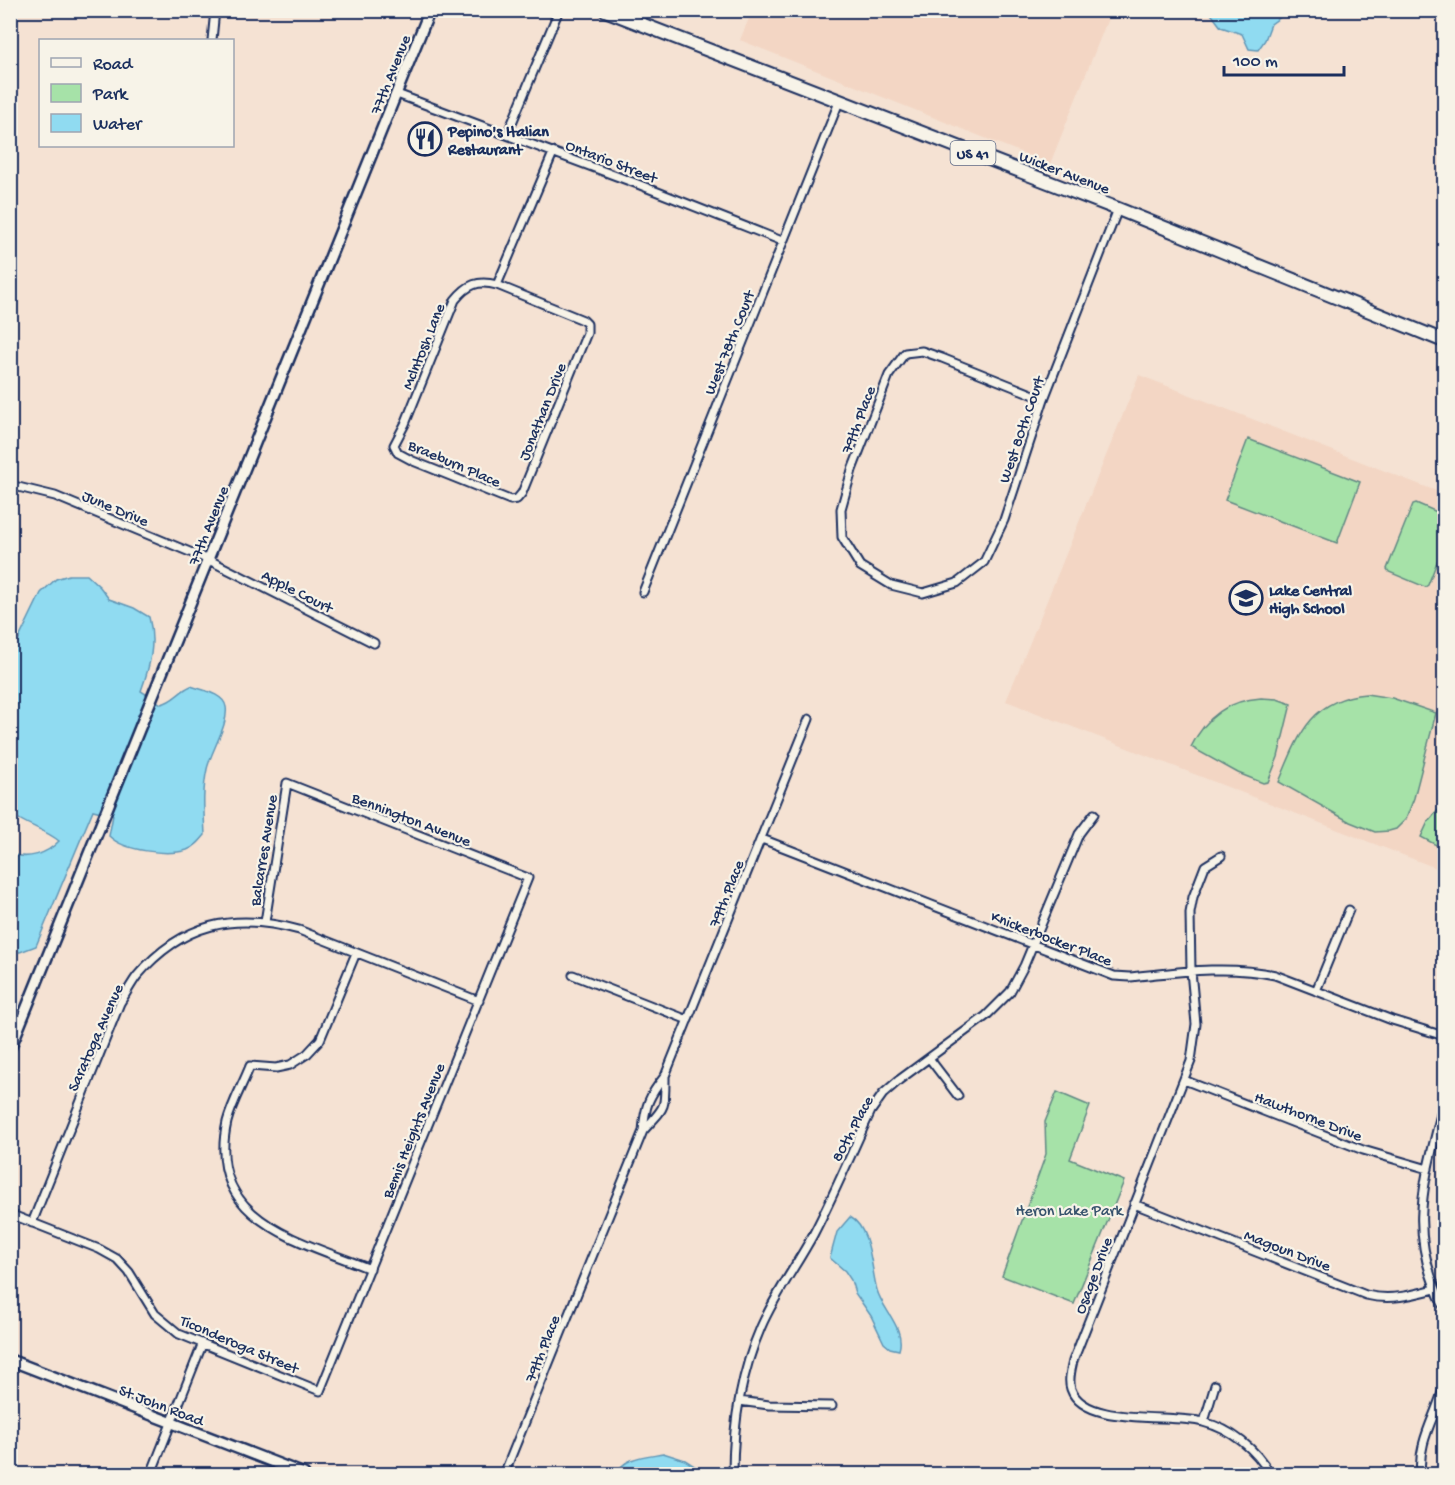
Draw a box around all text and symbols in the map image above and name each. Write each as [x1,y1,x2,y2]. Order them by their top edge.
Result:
street label: 77th Avenue [367,32,417,119]
legend [39,39,234,147]
scale bar [1224,39,1344,77]
text: 100 m [1232,52,1278,73]
text: Road [93,55,134,76]
text: Park [92,85,129,106]
text: Water [93,115,143,136]
restaurant icon: Pepino's Italian Restaurant [407,121,443,157]
place label: Pepino's Italian Restaurant [447,124,549,161]
street label: Ontario Street [562,137,661,190]
road number: US 41 [950,141,996,165]
street label: Wicker Avenue [1016,148,1112,201]
street label: West 78th Court [702,287,761,398]
street label: Mclntosh Lane [399,301,451,393]
street label: Jonathan Drive [516,360,573,464]
street label: West 80th Court [996,373,1051,486]
street label: 79th Place [838,383,882,457]
street label: Braeburn Place [403,437,504,494]
street label: 77th Avenue [185,483,235,570]
street label: June Drive [78,488,151,533]
street label: Apple Court [258,567,337,620]
school or university icon: Lake Central High School [1228,580,1264,616]
place label: Lake Central High School [1269,583,1353,620]
street label: Bennington Avenue [348,789,474,853]
street label: Balcarres Avenue [247,793,284,908]
street label: 79th Place [706,858,750,931]
street label: Knickerbocker Place [987,908,1115,972]
street label: Saratoga Avenue [65,981,130,1095]
street label: Bemis Heights Avenue [379,1060,451,1202]
street label: Hawthorne Drive [1251,1089,1365,1148]
street label: 80th Place [829,1093,880,1166]
park label: Heron Lake Park [1015,1203,1124,1222]
street label: Magoun Drive [1241,1227,1333,1278]
street label: Osage Drive [1072,1235,1119,1317]
street label: Ticonderoga Street [176,1312,302,1380]
street label: 79th Place [522,1313,566,1386]
street label: St John Road [116,1382,207,1433]

